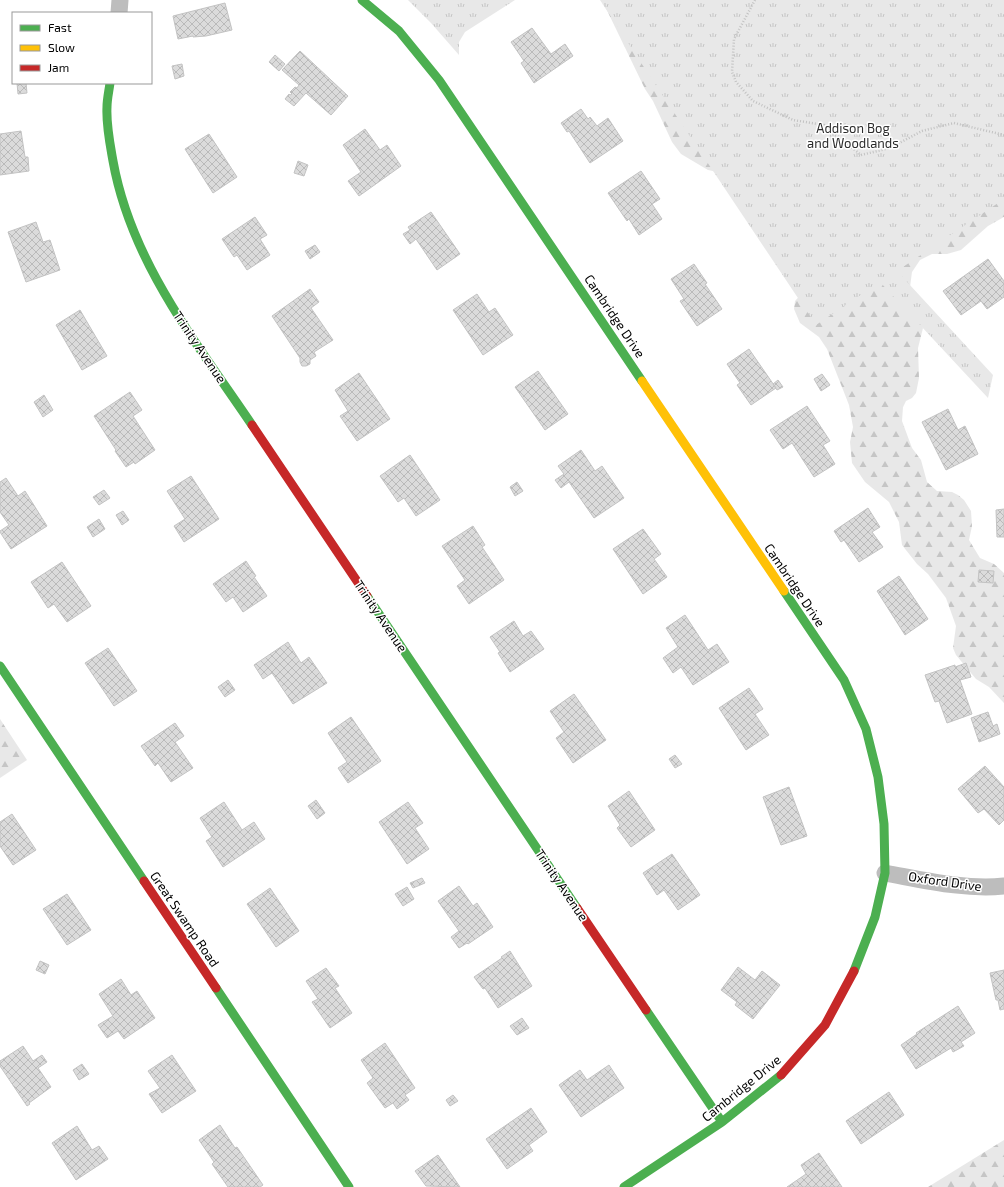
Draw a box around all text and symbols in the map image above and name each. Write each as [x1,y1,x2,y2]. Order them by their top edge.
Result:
legend [12,12,152,84]
text: Fast [48,20,72,34]
text: Slow [48,40,75,54]
text: Jam [48,60,69,74]
park label: Addison Bog and Woodlands [807,120,899,151]
street label: Cambridge Drive [581,271,649,361]
street label: Trinity Avenue [170,308,230,386]
street label: Cambridge Drive [761,540,829,630]
street label: Trinity Avenue [351,577,411,655]
street label: Trinity Avenue [532,846,592,924]
street label: Great Swamp Road [147,868,223,970]
street label: Oxford Drive [907,868,983,894]
street label: Cambridge Drive [698,1051,784,1125]

